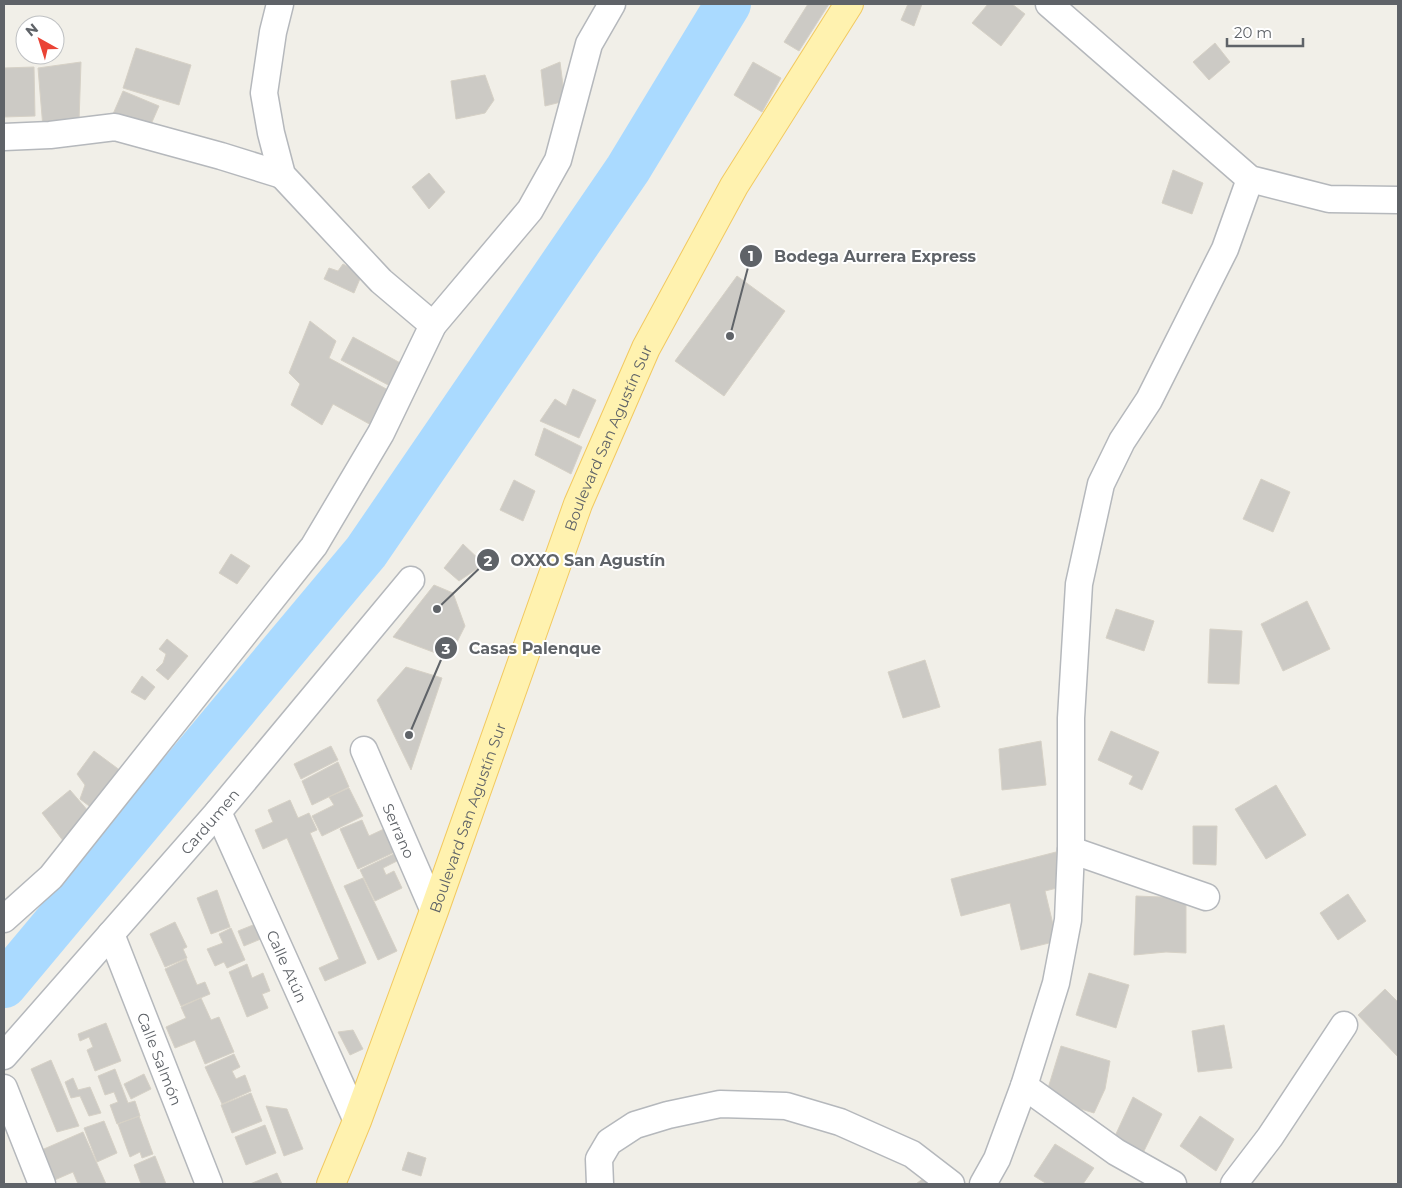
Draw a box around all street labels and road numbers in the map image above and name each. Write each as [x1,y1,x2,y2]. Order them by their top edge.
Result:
street label: Boulevard San Agustín Sur [560,342,656,533]
street label: Boulevard San Agustín Sur [425,720,509,915]
street label: Cardumen [176,785,243,858]
street label: Serrano [379,800,419,861]
street label: Calle Atún [263,927,312,1005]
street label: Calle Salmón [133,1010,187,1108]

